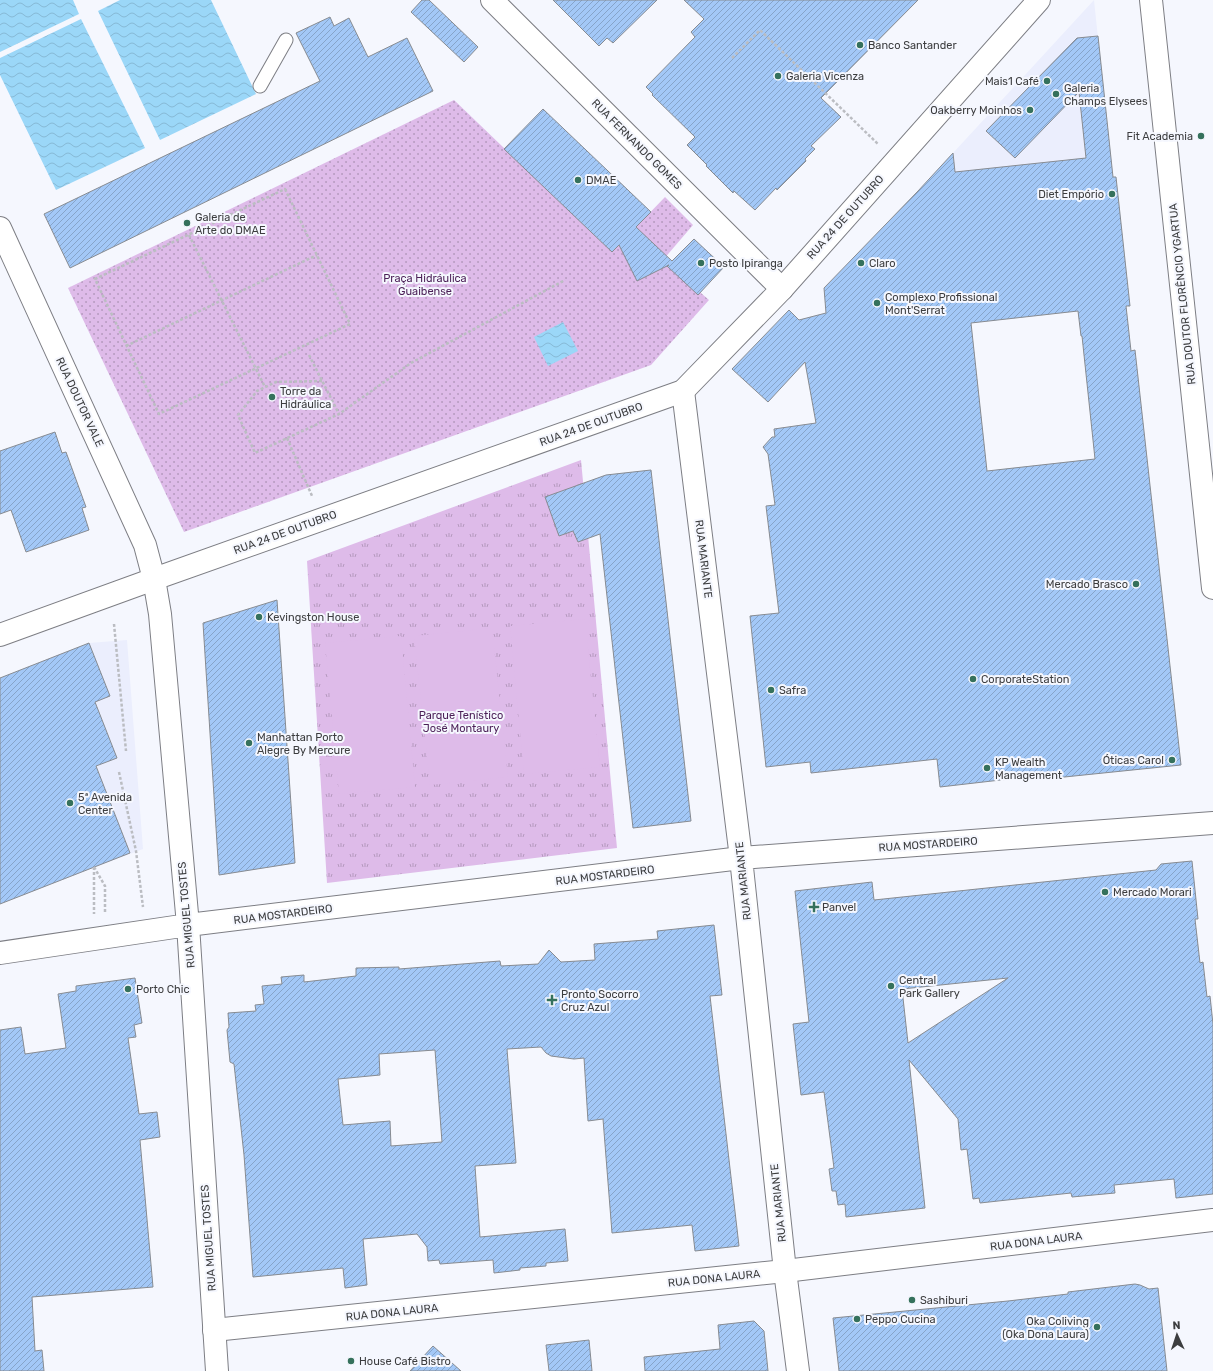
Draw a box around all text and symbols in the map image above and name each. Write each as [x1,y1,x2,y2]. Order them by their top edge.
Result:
place label: Banco Santander [868,39,957,52]
marker: Banco Santander [855,40,865,50]
place label: Galeria Vicenza [786,70,864,83]
marker: Galeria Vicenza [773,71,783,81]
place label: Mais1 Café [985,75,1039,88]
marker: Mais1 Café [1042,76,1052,86]
place label: Galeria Champs Elysees [1064,82,1148,108]
marker: Galeria Champs Elysees [1051,89,1061,99]
street label: RUA FERNANDO GOMES [589,96,685,192]
place label: Oakberry Moinhos [930,104,1022,117]
marker: Oakberry Moinhos [1025,105,1035,115]
place label: Fit Academia [1127,130,1193,143]
marker: Fit Academia [1196,131,1206,141]
street label: RUA 24 DE OUTUBRO [804,173,887,262]
place label: DMAE [586,174,617,187]
marker: DMAE [573,175,583,185]
place label: Diet Empório [1038,188,1104,201]
marker: Diet Empório [1107,189,1117,199]
street label: RUA DOUTOR FLORÊNCIO YGARTUA [1166,202,1198,385]
place label: Galeria de Arte do DMAE [195,211,266,237]
marker: Galeria de Arte do DMAE [182,218,192,228]
place label: Posto Ipiranga [709,257,783,270]
place label: Claro [869,257,895,270]
marker: Posto Ipiranga [696,258,706,268]
marker: Claro [856,258,866,268]
park label: Praça Hidráulica Guaibense [383,272,467,298]
place label: Complexo Profissional Mont'Serrat [885,291,998,317]
marker: Complexo Profissional Mont'Serrat [872,298,882,308]
street label: RUA DOUTOR VALE [53,355,106,449]
place label: Torre da Hidráulica [280,385,331,411]
marker: Torre da Hidráulica [267,392,277,402]
street label: RUA 24 DE OUTUBRO [538,400,644,449]
street label: RUA 24 DE OUTUBRO [232,508,338,557]
street label: RUA MARIANTE [692,519,715,599]
place label: Mercado Brasco [1046,578,1128,591]
marker: Mercado Brasco [1131,579,1141,589]
place label: Kevingston House [267,611,359,624]
marker: Kevingston House [254,612,264,622]
place label: CorporateStation [981,673,1069,686]
marker: CorporateStation [968,674,978,684]
place label: Safra [779,684,806,697]
marker: Safra [766,685,776,695]
park label: Parque Tenístico José Montaury [419,709,503,735]
place label: Manhattan Porto Alegre By Mercure [257,731,350,757]
marker: Manhattan Porto Alegre By Mercure [244,738,254,748]
place label: Óticas Carol [1103,754,1164,767]
marker: Óticas Carol [1167,755,1177,765]
place label: KP Wealth Management [995,756,1063,782]
marker: KP Wealth Management [982,763,992,773]
place label: 5ª Avenida Center [78,791,132,817]
marker: 5ª Avenida Center [65,798,75,808]
street label: RUA MOSTARDEIRO [878,835,978,854]
street label: RUA MARIANTE [733,841,754,921]
street label: RUA MIGUEL TOSTES [175,861,198,969]
street label: RUA MOSTARDEIRO [555,863,655,888]
place label: Mercado Morari [1113,886,1192,899]
marker: Mercado Morari [1100,887,1110,897]
place label: Panvel [822,901,856,914]
street label: RUA MOSTARDEIRO [233,902,333,927]
marker: Panvel [809,902,819,912]
place label: Central Park Gallery [899,974,960,1000]
marker: Central Park Gallery [886,981,896,991]
place label: Porto Chic [136,983,190,996]
marker: Porto Chic [123,984,133,994]
place label: Pronto Socorro Cruz Azul [561,988,638,1014]
marker: Pronto Socorro Cruz Azul [546,994,558,1006]
street label: RUA MARIANTE [768,1163,789,1243]
street label: RUA MIGUEL TOSTES [198,1184,219,1292]
street label: RUA DONA LAURA [989,1229,1083,1254]
street label: RUA DONA LAURA [667,1267,761,1290]
place label: Sashiburi [920,1294,968,1307]
marker: Sashiburi [907,1295,917,1305]
street label: RUA DONA LAURA [345,1301,439,1324]
place label: Peppo Cucina [865,1313,936,1326]
marker: Peppo Cucina [852,1314,862,1324]
place label: Oka Coliving (Oka Dona Laura) [1002,1315,1089,1341]
north arrow [1157,1315,1197,1355]
text: N [1172,1319,1181,1332]
marker: Oka Coliving (Oka Dona Laura) [1092,1322,1102,1332]
place label: House Café Bistro [359,1355,451,1368]
marker: House Café Bistro [346,1356,356,1366]

